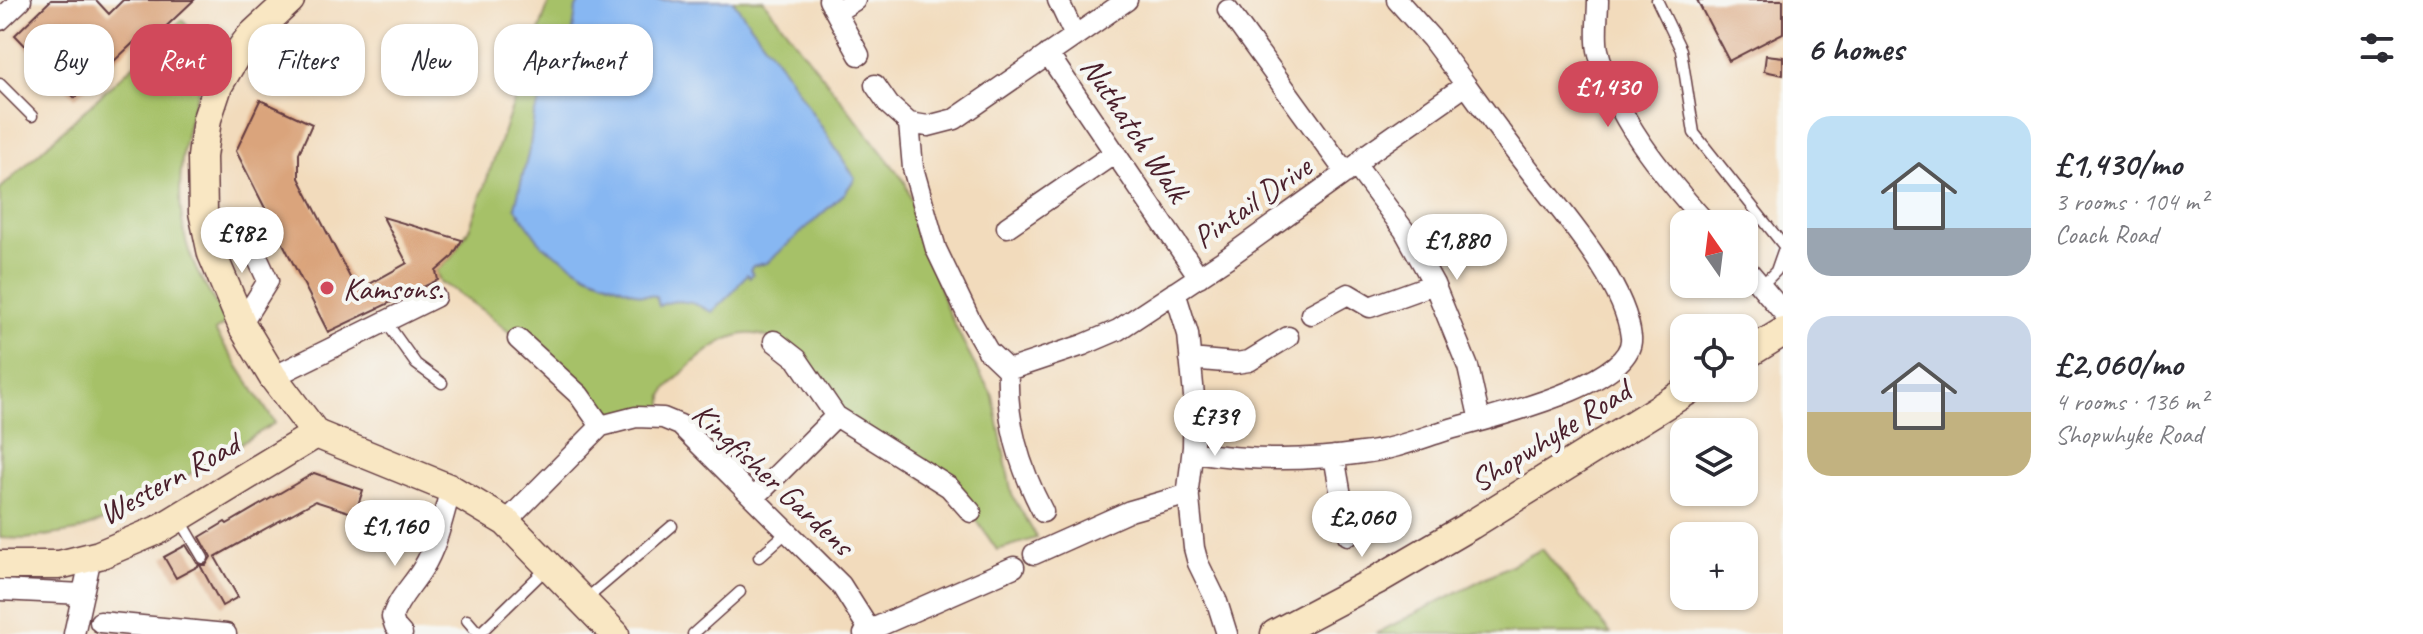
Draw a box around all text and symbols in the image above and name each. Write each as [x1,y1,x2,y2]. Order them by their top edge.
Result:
chip: Buy [24,24,114,96]
chip: Rent [130,24,232,96]
chip: Filters [248,24,365,96]
chip: New [381,24,478,96]
chip: Apartment [494,24,653,96]
icon: filters [2355,26,2399,70]
text: 6 homes [1807,27,1904,70]
street label: Nuthatch Walk [1071,49,1200,211]
pin: £1,430 [1543,61,1673,129]
text: £1,430 [1576,70,1640,103]
text: £1,430/mo [2055,142,2182,185]
street label: Pintail Drive [1185,145,1321,258]
icon: home [1871,148,1967,244]
text: 3 rooms · 104 m² [2055,185,2207,218]
pin: £982 [195,207,289,275]
north arrow [1670,210,1758,298]
map controls [1670,210,1758,610]
pin: £1,880 [1392,214,1522,282]
text: £982 [219,216,265,249]
text: Coach Road [2055,218,2158,251]
text: £1,880 [1425,223,1489,256]
place label: Kamsons. [343,268,444,309]
marker: Kamsons. [318,279,336,297]
button: locate [1670,314,1758,402]
text: £2,060/mo [2055,342,2183,385]
icon: home [1871,348,1967,444]
street label: Shopwhyke Road [1462,368,1641,501]
text: 4 rooms · 136 m² [2055,385,2207,418]
pin: £739 [1168,390,1262,458]
street label: Kingfisher Gardens [683,394,865,567]
text: £739 [1192,399,1238,432]
button: layers [1670,418,1758,506]
text: Shopwhyke Road [2055,418,2202,451]
street label: Western Road [92,421,251,534]
pin: £2,060 [1297,491,1427,559]
pin: £1,160 [330,500,460,568]
text: £2,060 [1330,500,1394,533]
text: £1,160 [363,509,427,542]
button: + [1670,522,1758,610]

